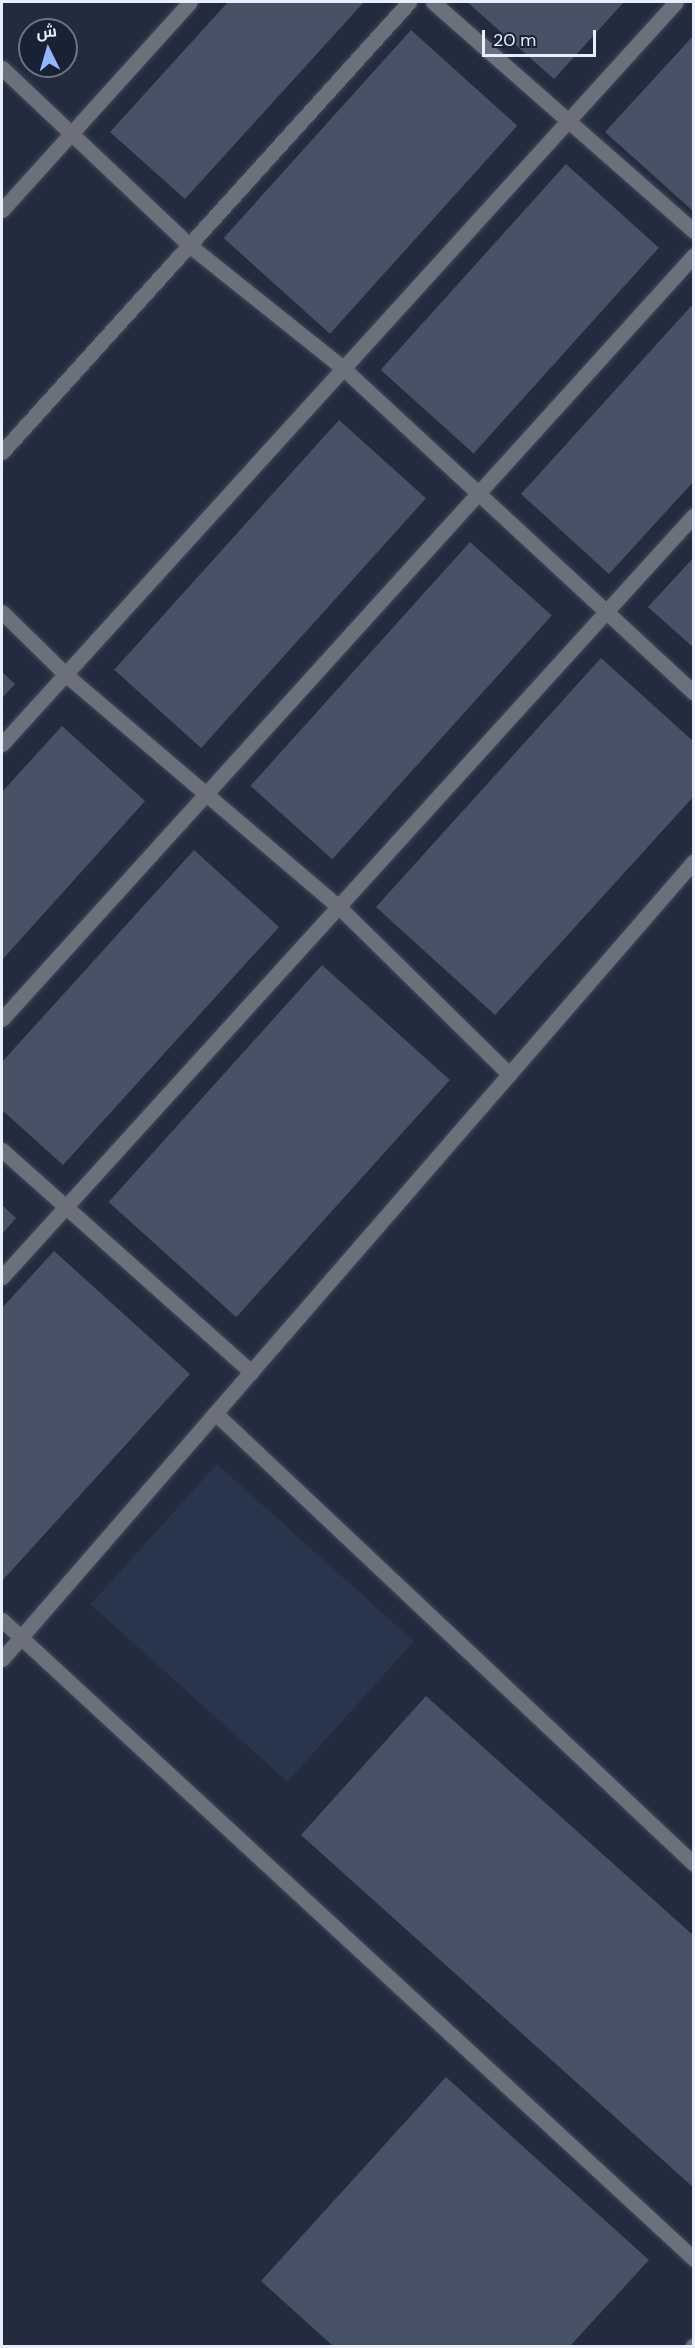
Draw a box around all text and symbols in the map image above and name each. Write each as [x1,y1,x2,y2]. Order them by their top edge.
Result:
north arrow [18,18,78,78]
scale bar [485,18,599,56]
text: ش [35,20,58,43]
text: 20 m [493,28,536,52]

